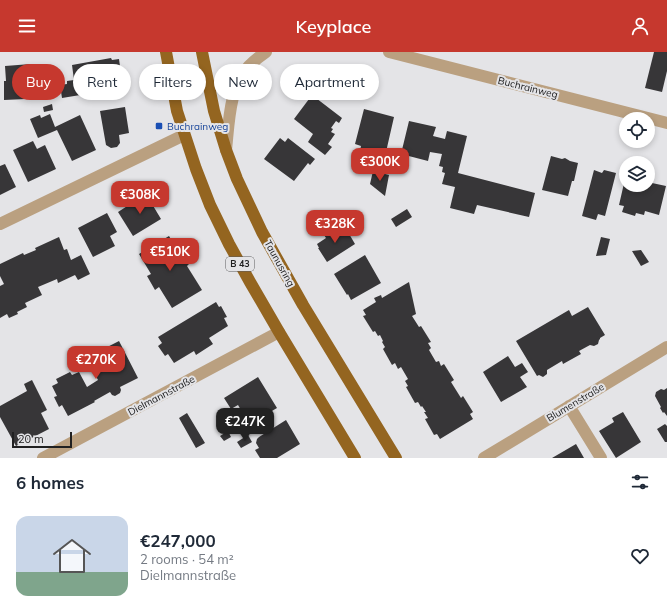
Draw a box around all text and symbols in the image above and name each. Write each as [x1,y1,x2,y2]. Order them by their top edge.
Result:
icon: menu [16,15,38,37]
text: Keyplace [296,15,371,38]
icon: person [629,15,651,37]
chip: Buy [12,64,65,100]
chip: Rent [73,64,131,100]
chip: Filters [139,64,206,100]
chip: New [214,64,272,100]
chip: Apartment [280,64,379,100]
street label: Buchrainweg [497,74,559,101]
map controls [619,112,655,192]
button: locate [619,112,655,148]
place label: Buchrainweg [167,120,228,133]
marker: Buchrainweg [154,121,164,131]
pin: €300K [352,148,408,182]
text: €300K [360,153,400,169]
button: layers [619,156,655,192]
pin: €308K [112,181,168,215]
text: €308K [120,186,160,202]
pin: €328K [307,210,363,244]
text: €328K [315,215,355,231]
pin: €510K [142,238,198,272]
street label: Taunusring [261,238,298,289]
text: €510K [150,243,190,259]
road number: B 43 [226,257,254,271]
pin: €270K [68,346,124,380]
text: €270K [76,351,116,367]
street label: Dielmannstraße [126,372,197,419]
street label: Blumenstraße [544,380,606,425]
pin: €247K [217,408,273,442]
text: €247K [225,413,265,429]
scale bar [12,430,72,449]
text: 20 m [18,432,44,446]
icon: filters [629,471,651,493]
text: 6 homes [16,472,84,493]
text: €247,000 [140,530,216,551]
icon: home [48,532,96,580]
icon: heart [629,545,651,567]
text: 2 rooms · 54 m² [140,551,234,567]
text: Dielmannstraße [140,567,236,583]

